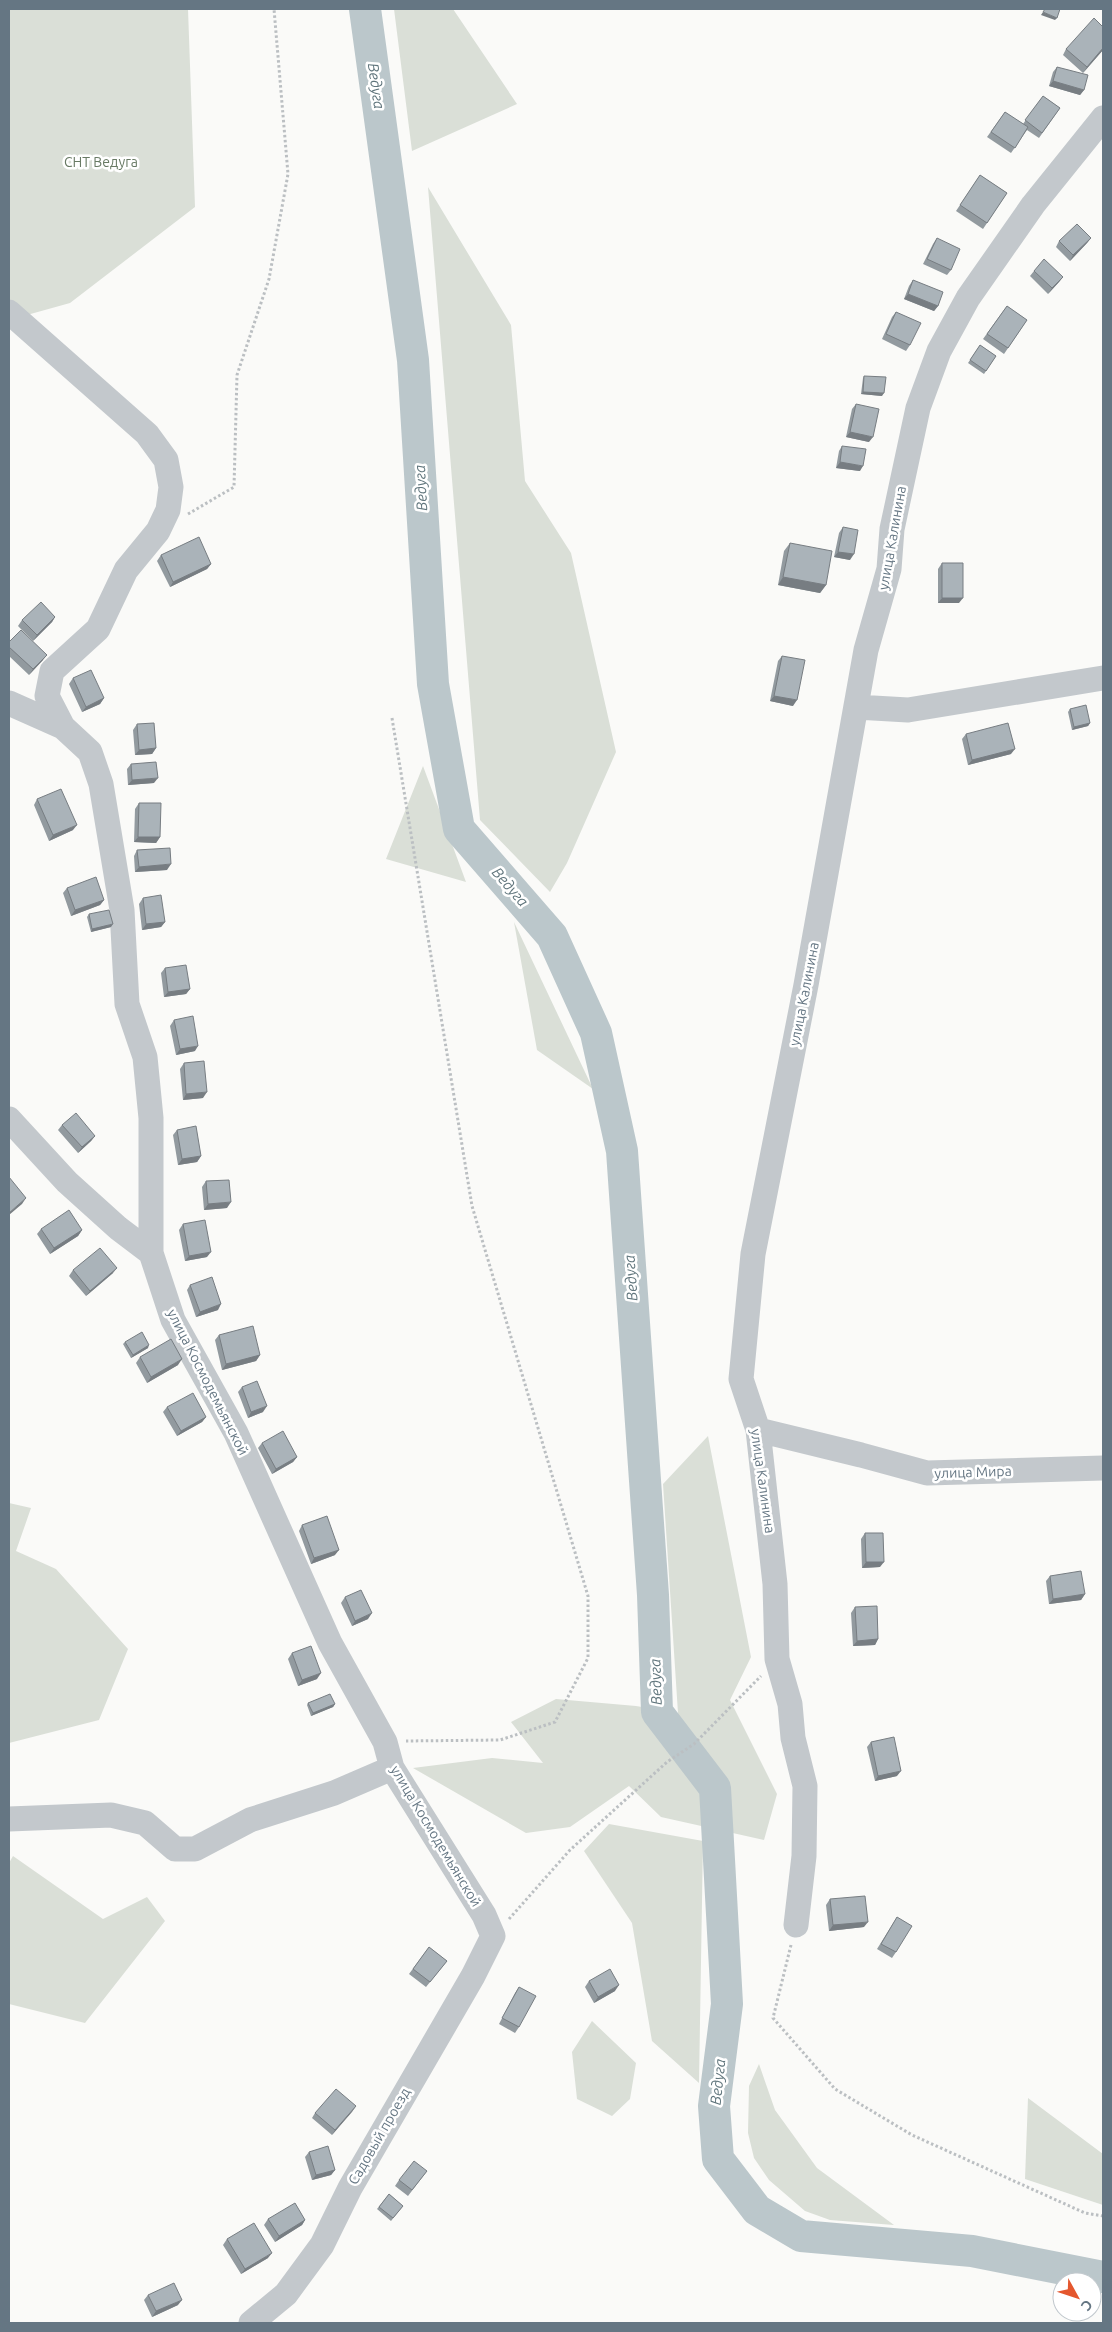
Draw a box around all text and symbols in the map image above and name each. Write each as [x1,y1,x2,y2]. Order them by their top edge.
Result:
water label: Ведуга [365,62,388,110]
park label: СНТ Ведуга [64,154,138,170]
water label: Ведуга [411,465,430,512]
street label: улица Калинина [875,485,909,591]
water label: Ведуга [489,864,532,910]
street label: улица Калинина [786,941,822,1047]
water label: Ведуга [620,1254,641,1302]
street label: улица Космодемьянской [164,1306,252,1458]
street label: улица Калинина [748,1428,778,1534]
street label: улица Мира [934,1463,1012,1481]
water label: Ведуга [646,1659,665,1705]
street label: улица Космодемьянской [387,1762,485,1910]
water label: Ведуга [707,2058,728,2106]
street label: Садовый проезд [345,2085,413,2187]
north arrow [1052,2272,1102,2322]
text: С [1078,2297,1096,2314]

